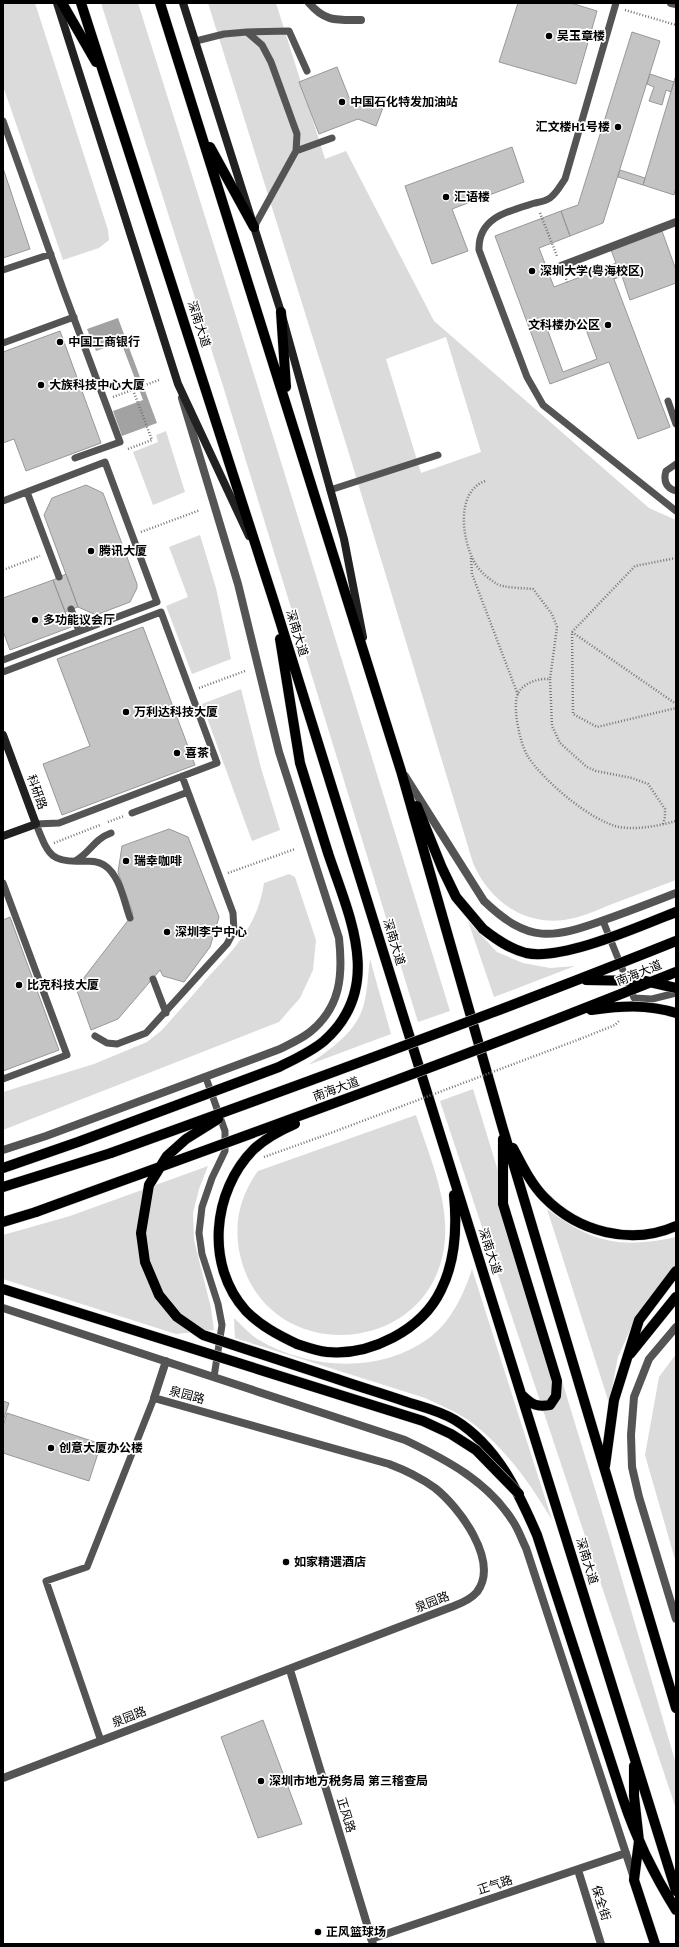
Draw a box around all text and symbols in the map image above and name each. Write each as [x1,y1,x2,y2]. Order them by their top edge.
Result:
place label: 吴玉章楼 [557,28,605,43]
marker: 吴玉章楼 [544,31,554,41]
place label: 中国石化特发加油站 [350,94,458,109]
marker: 中国石化特发加油站 [337,97,347,107]
place label: 汇文楼H1号楼 [535,119,610,134]
marker: 汇文楼H1号楼 [613,122,623,132]
place label: 汇语楼 [454,189,490,204]
marker: 汇语楼 [441,192,451,202]
place label: 深圳大学(粤海校区) [540,263,644,278]
marker: 深圳大学(粤海校区) [527,266,537,276]
street label: 深南大道 [185,299,214,349]
place label: 文科楼办公区 [528,317,600,332]
marker: 文科楼办公区 [603,320,613,330]
place label: 中国工商银行 [68,334,140,349]
marker: 中国工商银行 [55,337,65,347]
place label: 大族科技中心大厦 [49,377,145,392]
marker: 大族科技中心大厦 [36,380,46,390]
place label: 腾讯大厦 [99,543,147,558]
marker: 腾讯大厦 [86,546,96,556]
street label: 深南大道 [283,608,312,658]
place label: 多功能议会厅 [43,612,115,627]
marker: 多功能议会厅 [30,615,40,625]
place label: 万利达科技大厦 [134,704,218,719]
marker: 万利达科技大厦 [121,707,131,717]
place label: 喜茶 [185,745,209,760]
marker: 喜茶 [172,748,182,758]
street label: 科研路 [24,772,51,811]
place label: 瑞幸咖啡 [134,853,182,868]
marker: 瑞幸咖啡 [121,856,131,866]
street label: 深南大道 [380,917,409,967]
place label: 深圳李宁中心 [175,924,247,939]
marker: 深圳李宁中心 [162,927,172,937]
street label: 南海大道 [614,957,664,988]
place label: 比克科技大厦 [27,977,99,992]
marker: 比克科技大厦 [14,980,24,990]
street label: 南海大道 [311,1073,361,1104]
street label: 深南大道 [476,1226,505,1276]
street label: 泉园路 [168,1383,206,1406]
place label: 创意大厦办公楼 [59,1440,143,1455]
marker: 创意大厦办公楼 [46,1443,56,1453]
street label: 深南大道 [573,1536,602,1586]
place label: 如家精選酒店 [294,1554,366,1569]
marker: 如家精選酒店 [281,1557,291,1567]
street label: 泉园路 [412,1588,451,1615]
street label: 泉园路 [109,1703,148,1730]
place label: 深圳市地方税务局 第三稽查局 [269,1773,428,1788]
marker: 深圳市地方税务局 第三稽查局 [256,1776,266,1786]
street label: 正风路 [334,1795,359,1834]
street label: 正气路 [475,1872,514,1897]
street label: 保全街 [589,1883,614,1922]
place label: 正风篮球场 [326,1924,386,1939]
marker: 正风篮球场 [313,1927,323,1937]

